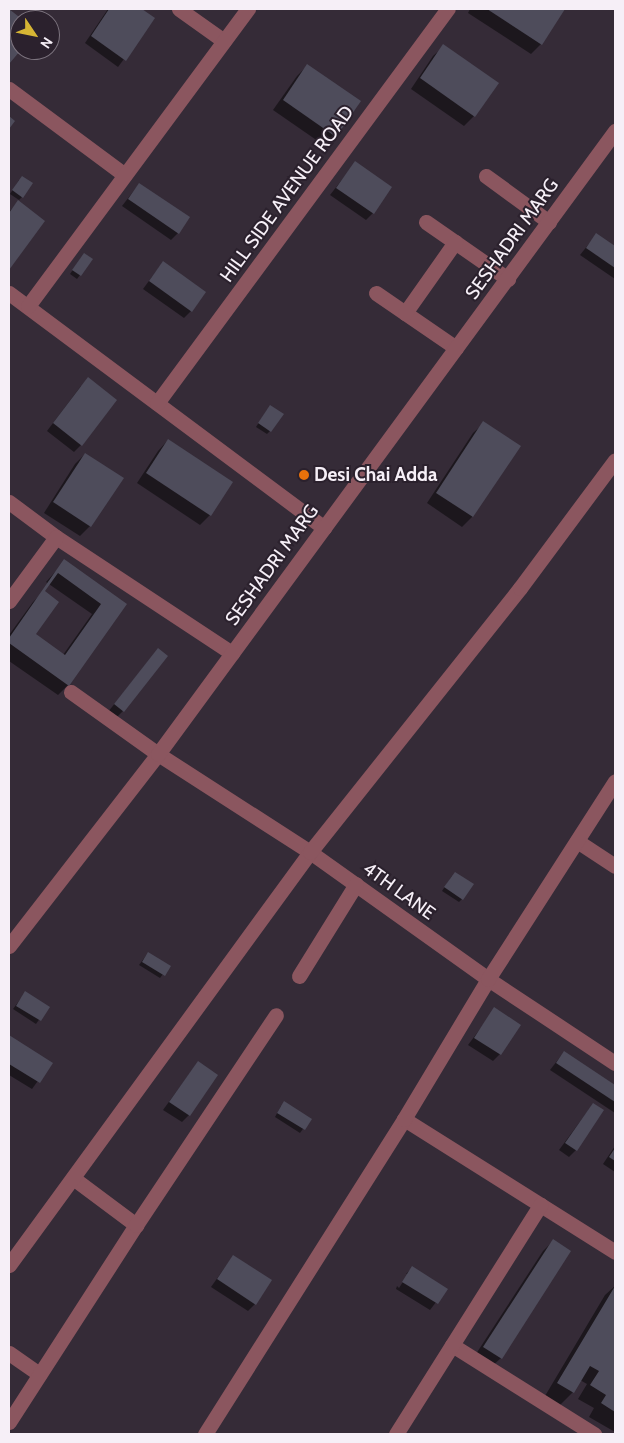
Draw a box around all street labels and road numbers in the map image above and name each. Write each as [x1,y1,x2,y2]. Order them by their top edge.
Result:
street label: HILL SIDE AVENUE ROAD [215,101,359,287]
street label: SESHADRI MARG [461,174,563,304]
street label: SESHADRI MARG [221,500,323,630]
street label: 4TH LANE [358,857,440,925]

